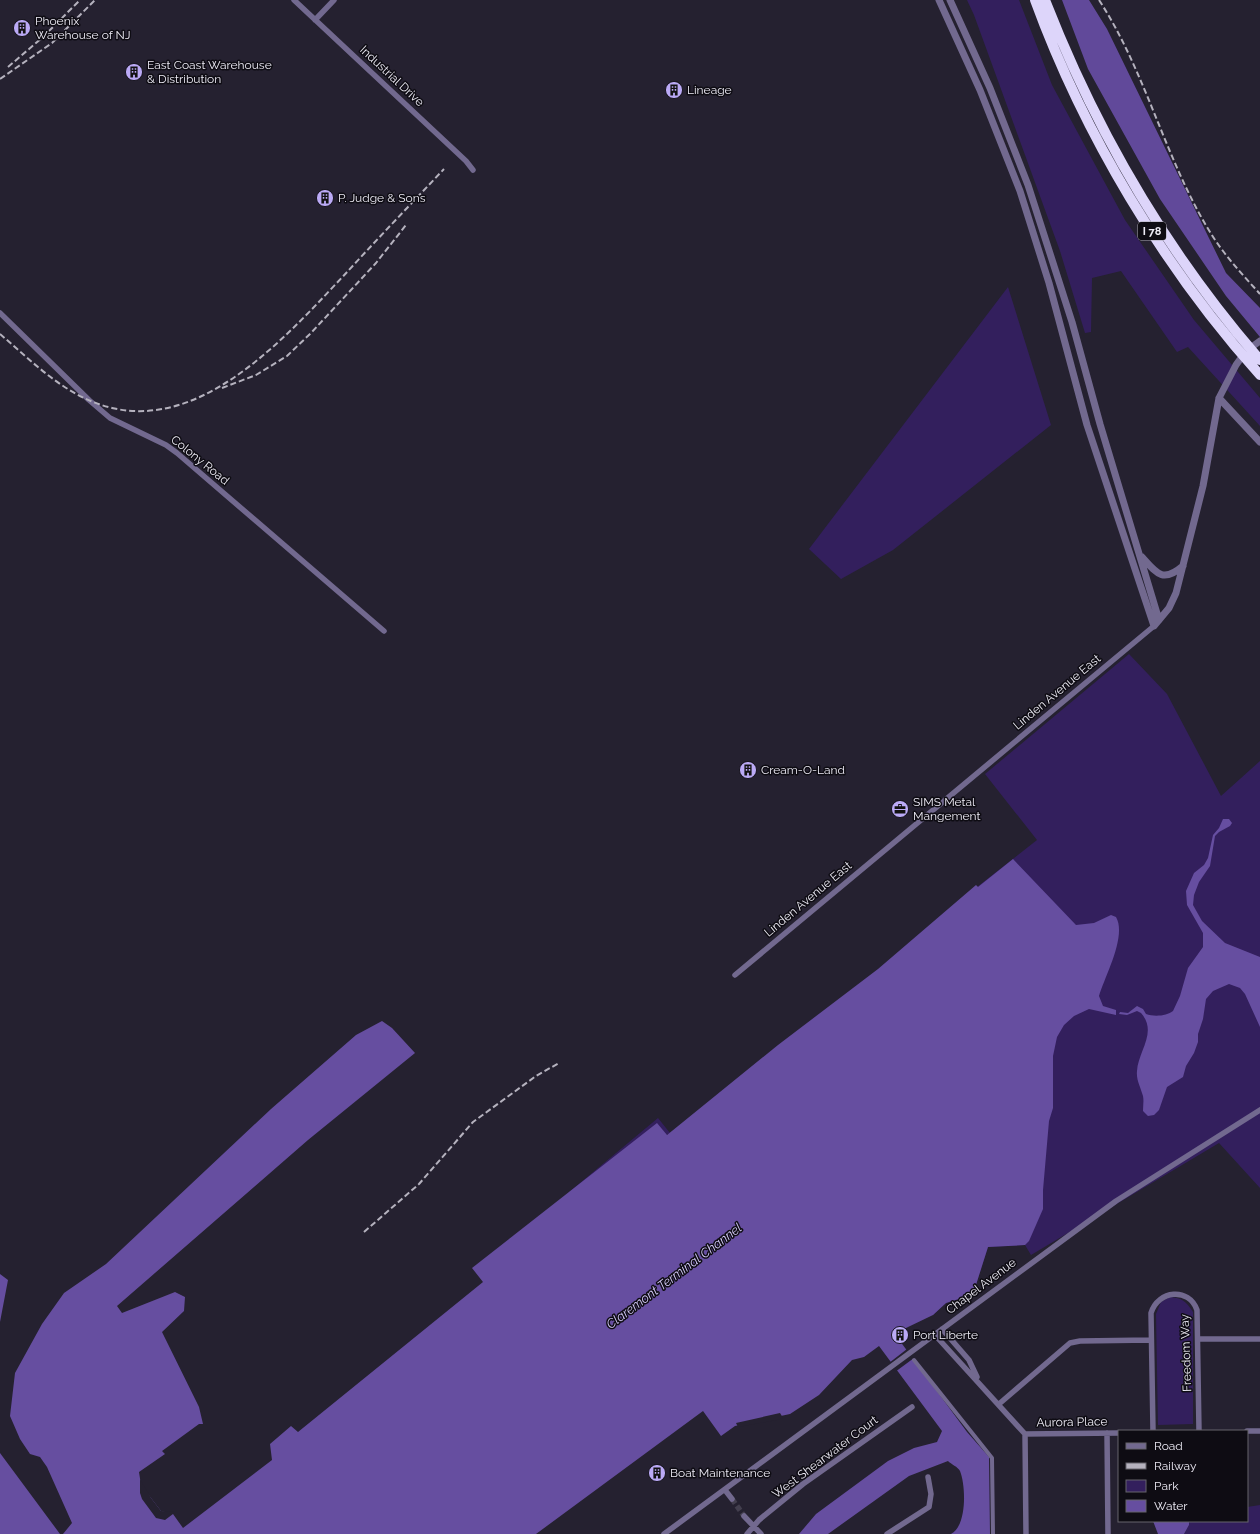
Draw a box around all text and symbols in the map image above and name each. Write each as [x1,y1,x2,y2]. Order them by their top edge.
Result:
place label: Phoenix Warehouse of NJ [35,14,131,42]
building icon: Phoenix Warehouse of NJ [12,18,32,38]
street label: Industrial Drive [357,43,427,109]
place label: East Coast Warehouse & Distribution [147,58,272,86]
building icon: East Coast Warehouse & Distribution [124,62,144,82]
building icon: Lineage [664,80,684,100]
place label: Lineage [687,83,732,97]
building icon: P. Judge & Sons [315,188,335,208]
place label: P. Judge & Sons [338,191,426,205]
road number: I 78 [1138,222,1166,240]
street label: Colony Road [168,432,232,488]
street label: Linden Avenue East [1011,651,1103,733]
building icon: Cream-O-Land [738,760,758,780]
place label: Cream-O-Land [761,763,845,777]
place label: SIMS Metal Mangement [913,795,981,823]
office icon: SIMS Metal Mangement [890,799,910,819]
street label: Linden Avenue East [762,858,854,940]
water label: Claremont Terminal Channel [603,1220,745,1332]
street label: Chapel Avenue [943,1255,1019,1317]
street label: Freedom Way [1178,1313,1194,1392]
building icon: Port Liberte [890,1325,910,1345]
place label: Port Liberte [913,1328,978,1342]
street label: West Shearwater Court [769,1413,881,1501]
street label: Aurora Place [1036,1414,1108,1430]
legend [1118,1430,1248,1522]
text: Road [1154,1439,1183,1453]
text: Railway [1154,1459,1197,1473]
building icon: Boat Maintenance [647,1463,667,1483]
place label: Boat Maintenance [670,1466,770,1480]
text: Park [1154,1479,1179,1493]
text: Water [1154,1499,1188,1513]

